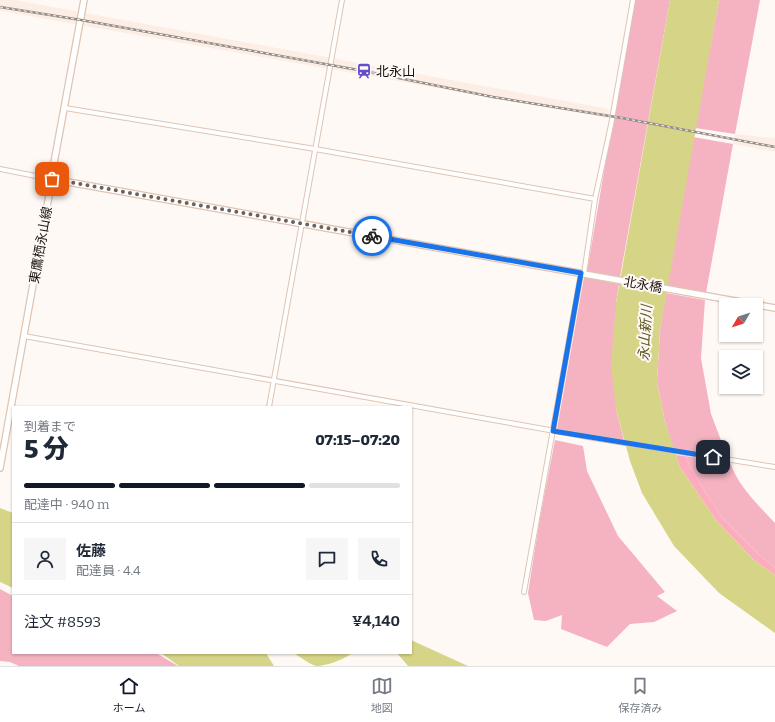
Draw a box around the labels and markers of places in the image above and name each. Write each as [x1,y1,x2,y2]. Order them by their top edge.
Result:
station icon: 北永山 [355,62,373,80]
place label: 北永山 [376,64,415,79]
pin [35,162,69,196]
pin [696,440,730,474]

